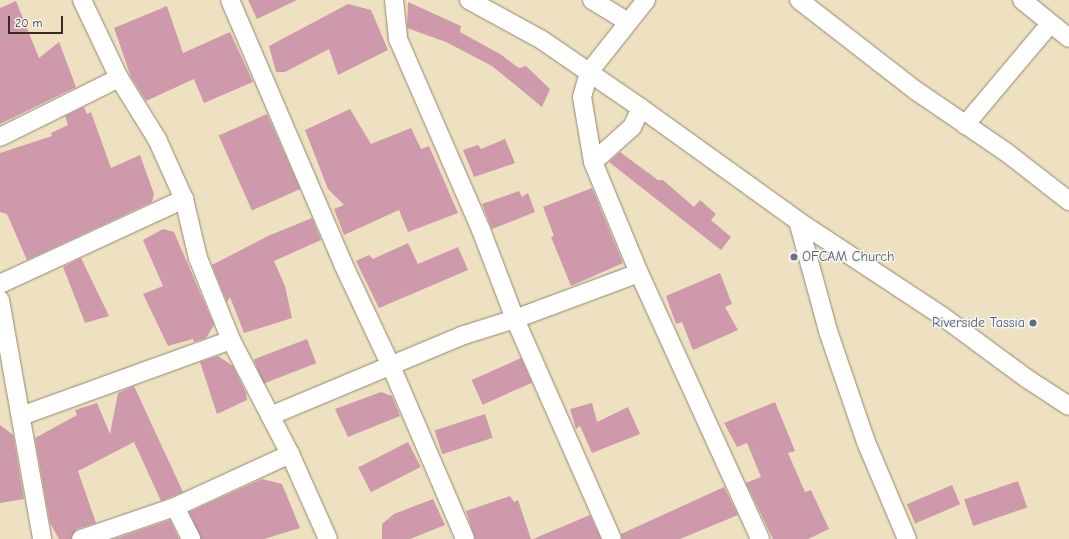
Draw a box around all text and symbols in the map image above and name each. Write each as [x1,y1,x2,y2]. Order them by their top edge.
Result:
scale bar [10,8,65,34]
text: 20 m [15,16,43,30]
place label: OFCAM Church [802,249,895,265]
marker: OFCAM Church [789,252,799,262]
place label: Riverside Tassia [932,315,1025,331]
marker: Riverside Tassia [1028,318,1038,328]

